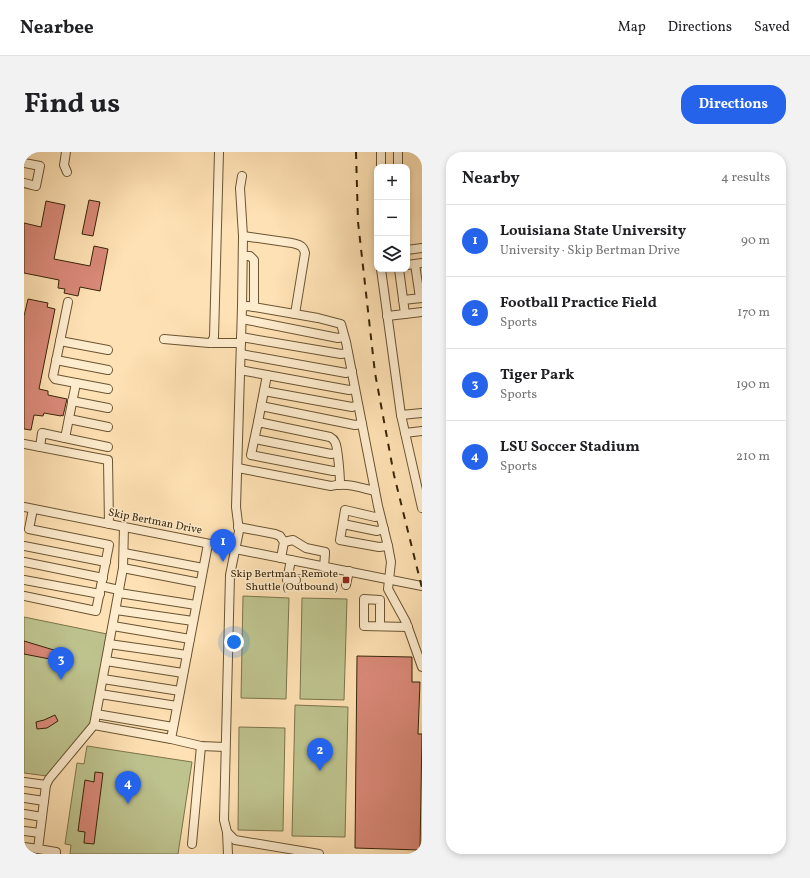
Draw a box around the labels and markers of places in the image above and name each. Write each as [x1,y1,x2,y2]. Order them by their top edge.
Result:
pin: 1 [210,529,236,562]
place label: Skip Bertman-Remote Shuttle (Outbound) [230,567,338,595]
marker: Skip Bertman-Remote Shuttle (Outbound) [341,575,351,585]
pin: 3 [48,647,74,680]
pin: 2 [307,738,333,771]
pin: 4 [115,771,141,804]

